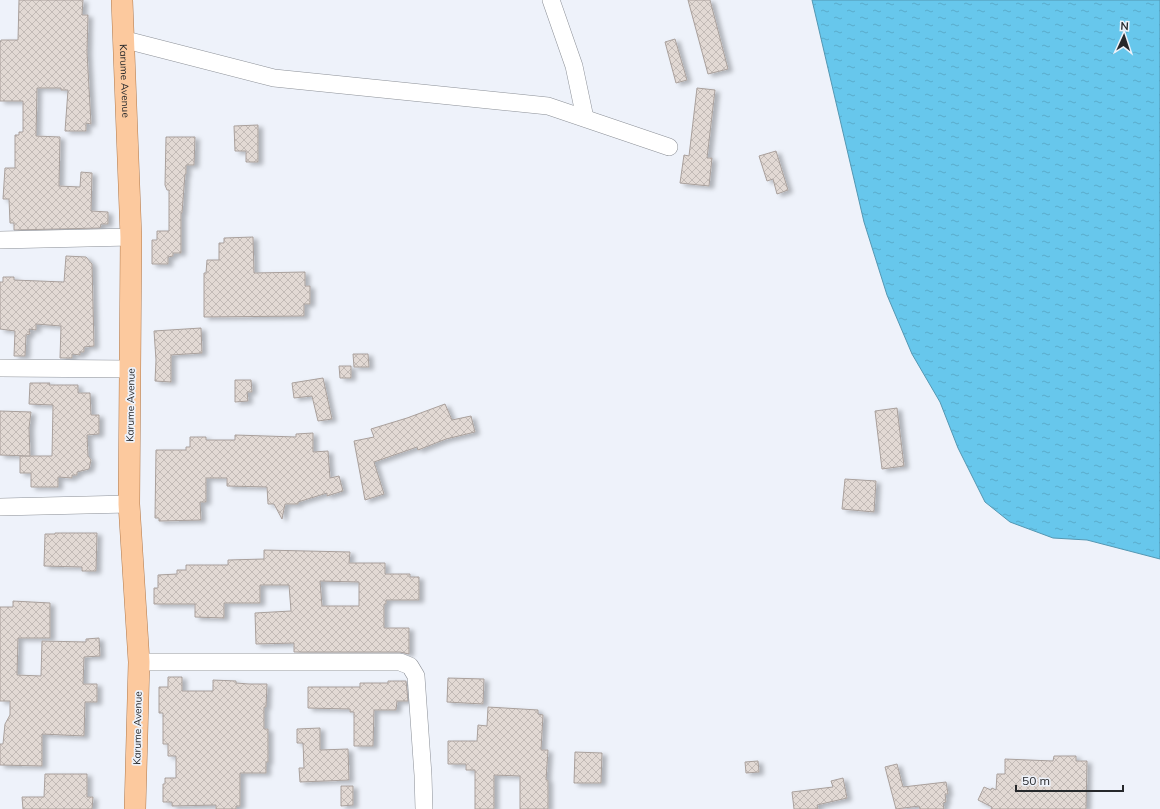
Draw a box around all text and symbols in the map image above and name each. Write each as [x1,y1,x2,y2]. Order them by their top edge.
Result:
north arrow [1104,16,1144,56]
text: N [1120,19,1129,33]
street label: Karume Avenue [117,44,132,118]
street label: Karume Avenue [123,368,138,442]
street label: Karume Avenue [130,691,145,765]
scale bar [1016,767,1123,793]
text: 50 m [1022,773,1050,788]

